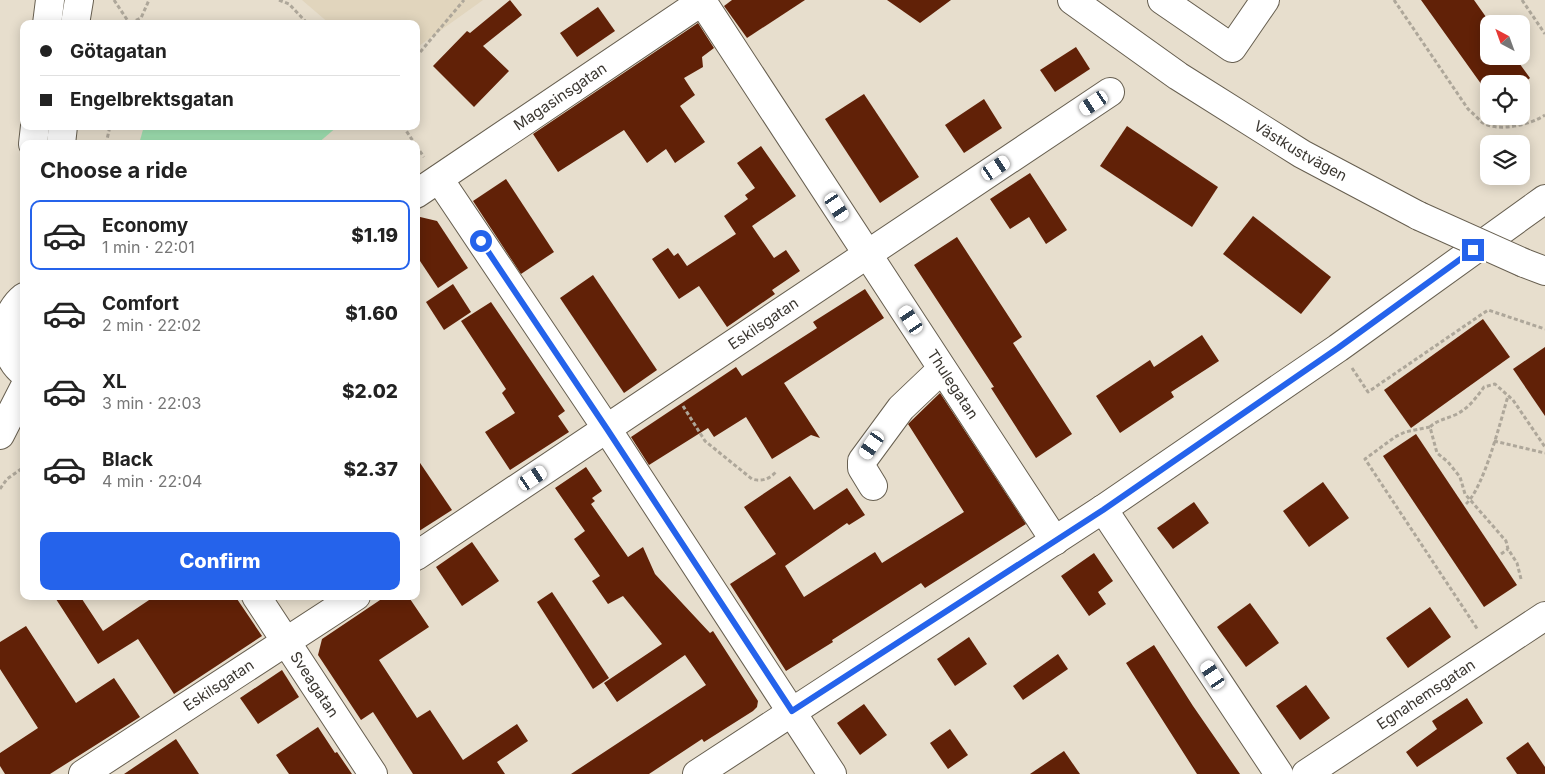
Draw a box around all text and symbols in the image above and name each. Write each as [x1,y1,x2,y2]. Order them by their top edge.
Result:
north arrow [1480,15,1530,65]
map controls [1480,15,1530,185]
text: Götagatan [70,40,167,63]
street label: Magasinsgatan [510,58,610,134]
button: locate [1480,75,1530,125]
text: Engelbrektsgatan [70,88,234,111]
car [1077,88,1110,118]
street label: Västkustvägen [1250,116,1350,185]
button: layers [1480,135,1530,185]
car [979,153,1012,183]
text: Choose a ride [40,157,188,183]
car [822,190,851,224]
icon: car [42,213,87,258]
text: Economy [102,214,188,237]
text: $1.19 [351,224,398,247]
route start [470,230,492,252]
text: 1 min · 22:01 [102,237,195,257]
route end [1462,239,1484,261]
icon: car [42,291,87,336]
text: Comfort [102,292,179,315]
street label: Eskilsgatan [725,293,802,353]
text: $1.60 [345,302,398,325]
car [896,303,925,337]
text: 2 min · 22:02 [102,315,201,335]
street label: Thulegatan [923,346,983,423]
icon: car [42,369,87,414]
text: XL [102,370,127,393]
text: $2.02 [342,380,398,403]
text: 3 min · 22:03 [102,393,201,413]
car [857,428,886,462]
icon: car [42,447,87,492]
text: Black [102,448,153,471]
text: $2.37 [343,458,398,481]
car [516,463,549,493]
text: 4 min · 22:04 [102,471,202,491]
button: Confirm [40,532,400,590]
street label: Sveagatan [286,648,343,721]
street label: Eskilsgatan [180,655,257,715]
street label: Egnahemsgatan [1373,655,1479,734]
car [1198,658,1227,692]

